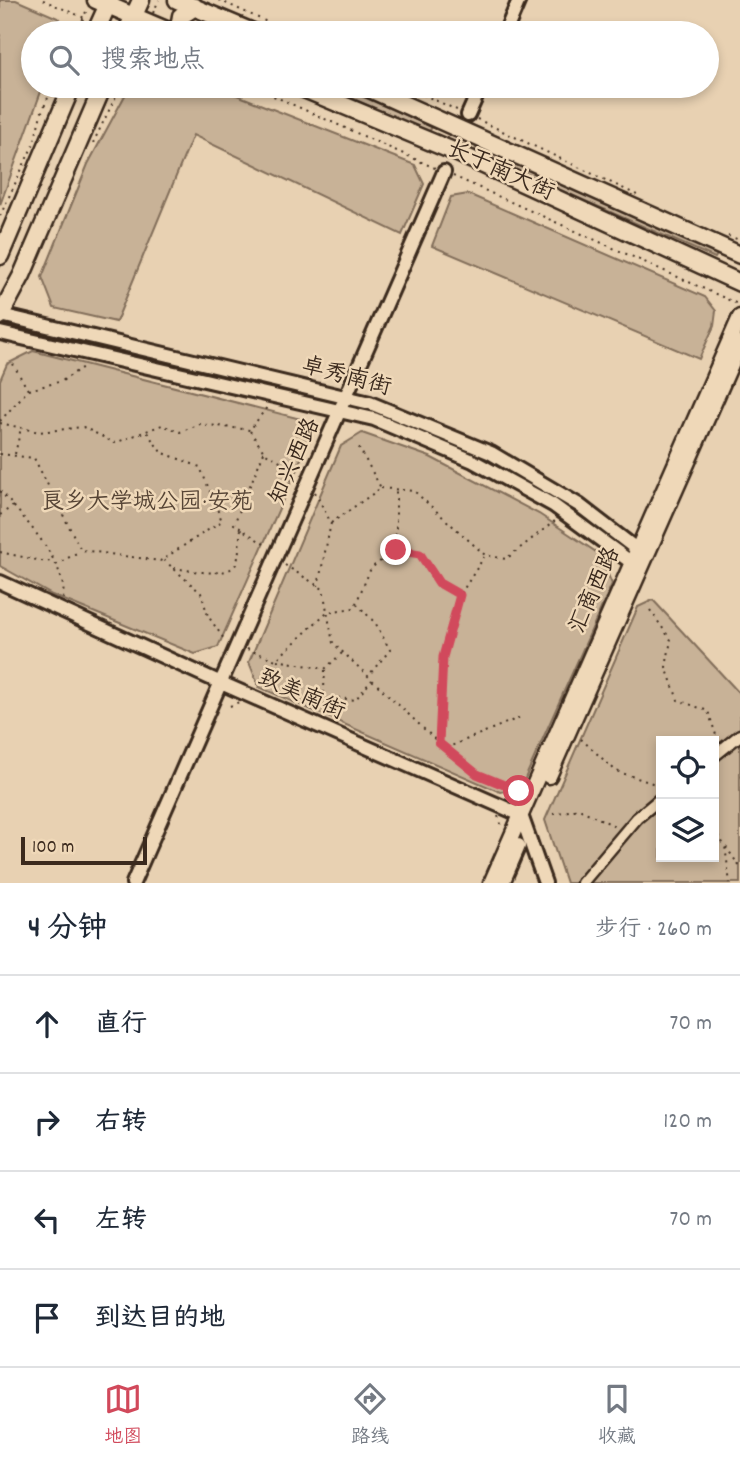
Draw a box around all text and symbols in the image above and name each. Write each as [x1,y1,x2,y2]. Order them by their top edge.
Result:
search box [21,21,719,98]
icon: search [45,41,83,79]
text: 搜索地点 [101,43,205,80]
street label: 长于南大街 [441,134,559,210]
street label: 卓秀南街 [297,350,395,406]
street label: 知兴西路 [262,413,330,511]
park label: 良乡大学城公园·安苑 [41,487,253,520]
route end [380,534,411,565]
street label: 汇商西路 [562,542,630,640]
street label: 致美南街 [252,662,350,730]
map controls [656,736,719,862]
button: locate [656,736,719,799]
route start [503,775,534,806]
button: layers [656,799,719,862]
scale bar [21,834,147,866]
text: 100 m [32,835,74,862]
text: 4 分钟 [28,909,107,952]
text: 步行 · 260 m [595,914,712,947]
icon: ahead [28,1005,66,1043]
text: 直行 [95,1007,147,1044]
text: 70 m [670,1008,712,1041]
icon: right [28,1103,66,1141]
text: 右转 [95,1105,147,1142]
text: 120 m [663,1106,712,1139]
icon: left [28,1201,66,1239]
text: 左转 [95,1203,147,1240]
text: 70 m [670,1204,712,1237]
icon: arrive [28,1299,66,1337]
text: 到达目的地 [95,1301,225,1338]
tab: 地图 [104,1380,142,1452]
tab: 路线 [351,1380,389,1452]
tab: 收藏 [598,1380,636,1452]

